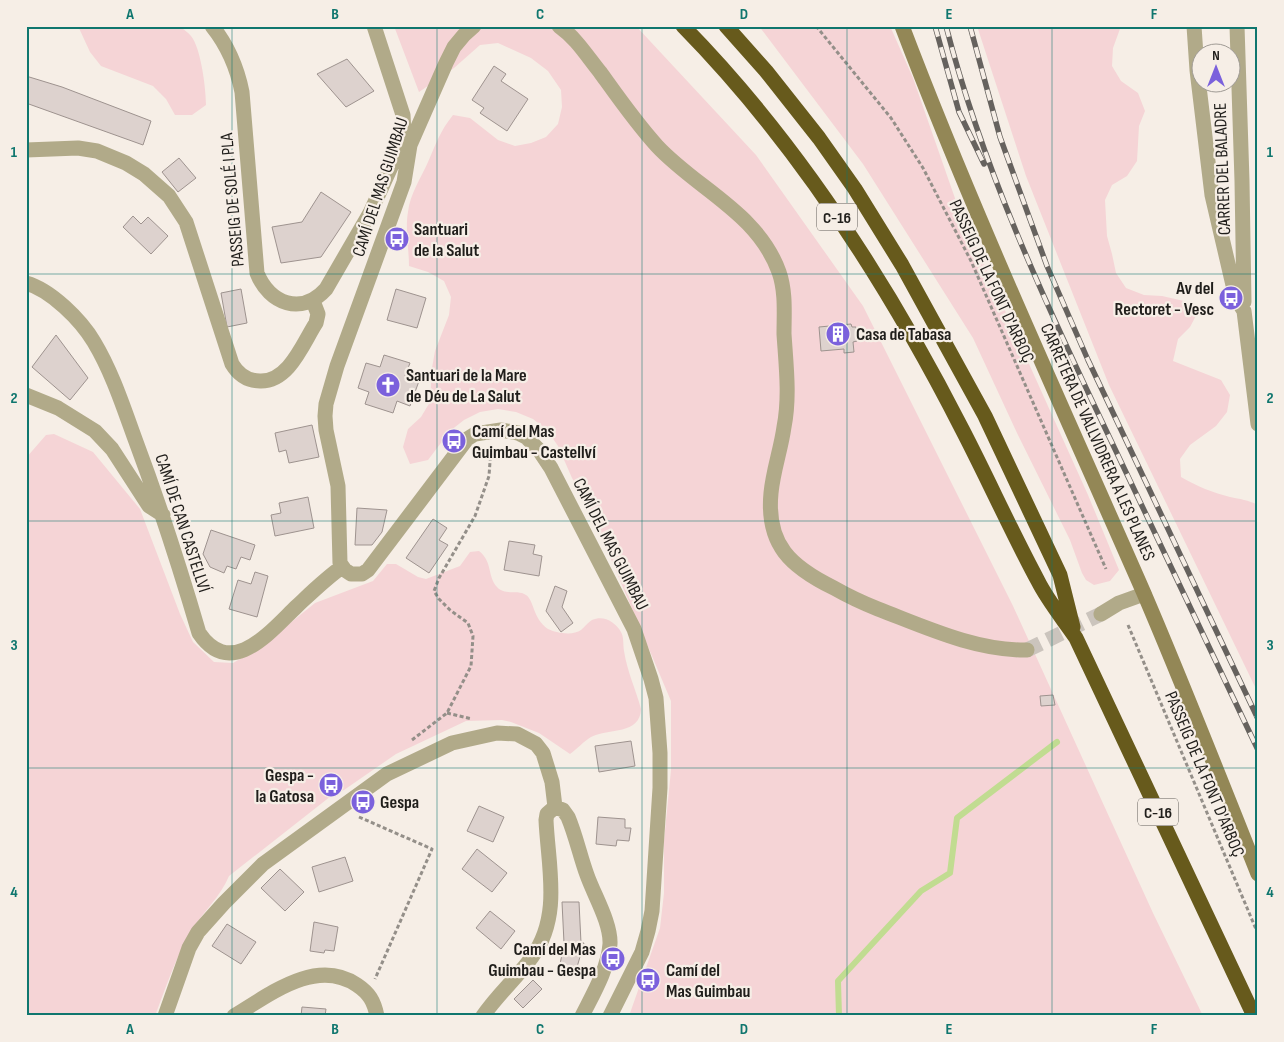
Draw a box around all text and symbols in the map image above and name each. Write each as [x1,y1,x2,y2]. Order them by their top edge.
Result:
text: A [125,5,134,24]
text: B [331,5,339,24]
text: C [536,5,544,24]
text: D [740,5,748,24]
text: E [946,5,953,24]
text: F [1151,5,1158,24]
north arrow [1192,42,1242,92]
text: N [1212,47,1220,64]
street label: CARRER DEL BALADRE [1210,103,1235,235]
street label: CAMÍ DEL MAS GUIMBAU [348,115,413,259]
street label: PASSEIG DE SOLÉ I PLA [216,132,249,268]
text: 1 [11,143,18,162]
text: 1 [1267,143,1274,162]
street label: PASSEIG DE LA FONT D'ARBOÇ [944,196,1039,366]
road number: C-16 [817,203,857,230]
place label: Santuari de la Salut [414,219,479,261]
bus stop icon: Santuari de la Salut [384,226,410,252]
place label: Av del Rectoret - Vesc [1115,278,1214,320]
bus stop icon: Av del Rectoret - Vesc [1218,285,1244,311]
street label: CARRETERA DE VALLVIDRERA A LES PLANES [1036,320,1160,564]
building icon: Casa de Tabasa [825,321,851,347]
place label: Casa de Tabasa [856,324,951,345]
place label: Santuari de la Mare de Déu de La Salut [406,365,527,407]
church icon: Santuari de la Mare de Déu de La Salut [375,372,401,398]
text: 2 [10,389,18,408]
text: 2 [1266,389,1274,408]
place label: Camí del Mas Guimbau - Castellví [472,421,596,463]
bus stop icon: Camí del Mas Guimbau - Castellví [441,428,467,454]
street label: CAMÍ DE CAN CASTELLVÍ [150,451,215,595]
street label: CAMÍ DEL MAS GUIMBAU [568,475,653,614]
text: 3 [10,636,18,655]
text: 3 [1266,636,1274,655]
street label: PASSEIG DE LA FONT D'ARBOÇ [1160,688,1249,860]
place label: Gespa - la Gatosa [255,765,314,807]
bus stop icon: Gespa - la Gatosa [318,772,344,798]
bus stop icon: Gespa [350,789,376,815]
place label: Gespa [380,792,419,813]
road number: C-16 [1138,799,1178,826]
text: 4 [10,883,18,902]
text: 4 [1266,883,1274,902]
place label: Camí del Mas Guimbau - Gespa [488,939,596,981]
bus stop icon: Camí del Mas Guimbau - Gespa [600,946,626,972]
place label: Camí del Mas Guimbau [666,960,751,1002]
bus stop icon: Camí del Mas Guimbau [635,967,661,993]
text: A [125,1020,134,1039]
text: B [331,1020,339,1039]
text: C [536,1020,544,1039]
text: D [740,1020,748,1039]
text: E [946,1020,953,1039]
text: F [1151,1020,1158,1039]

